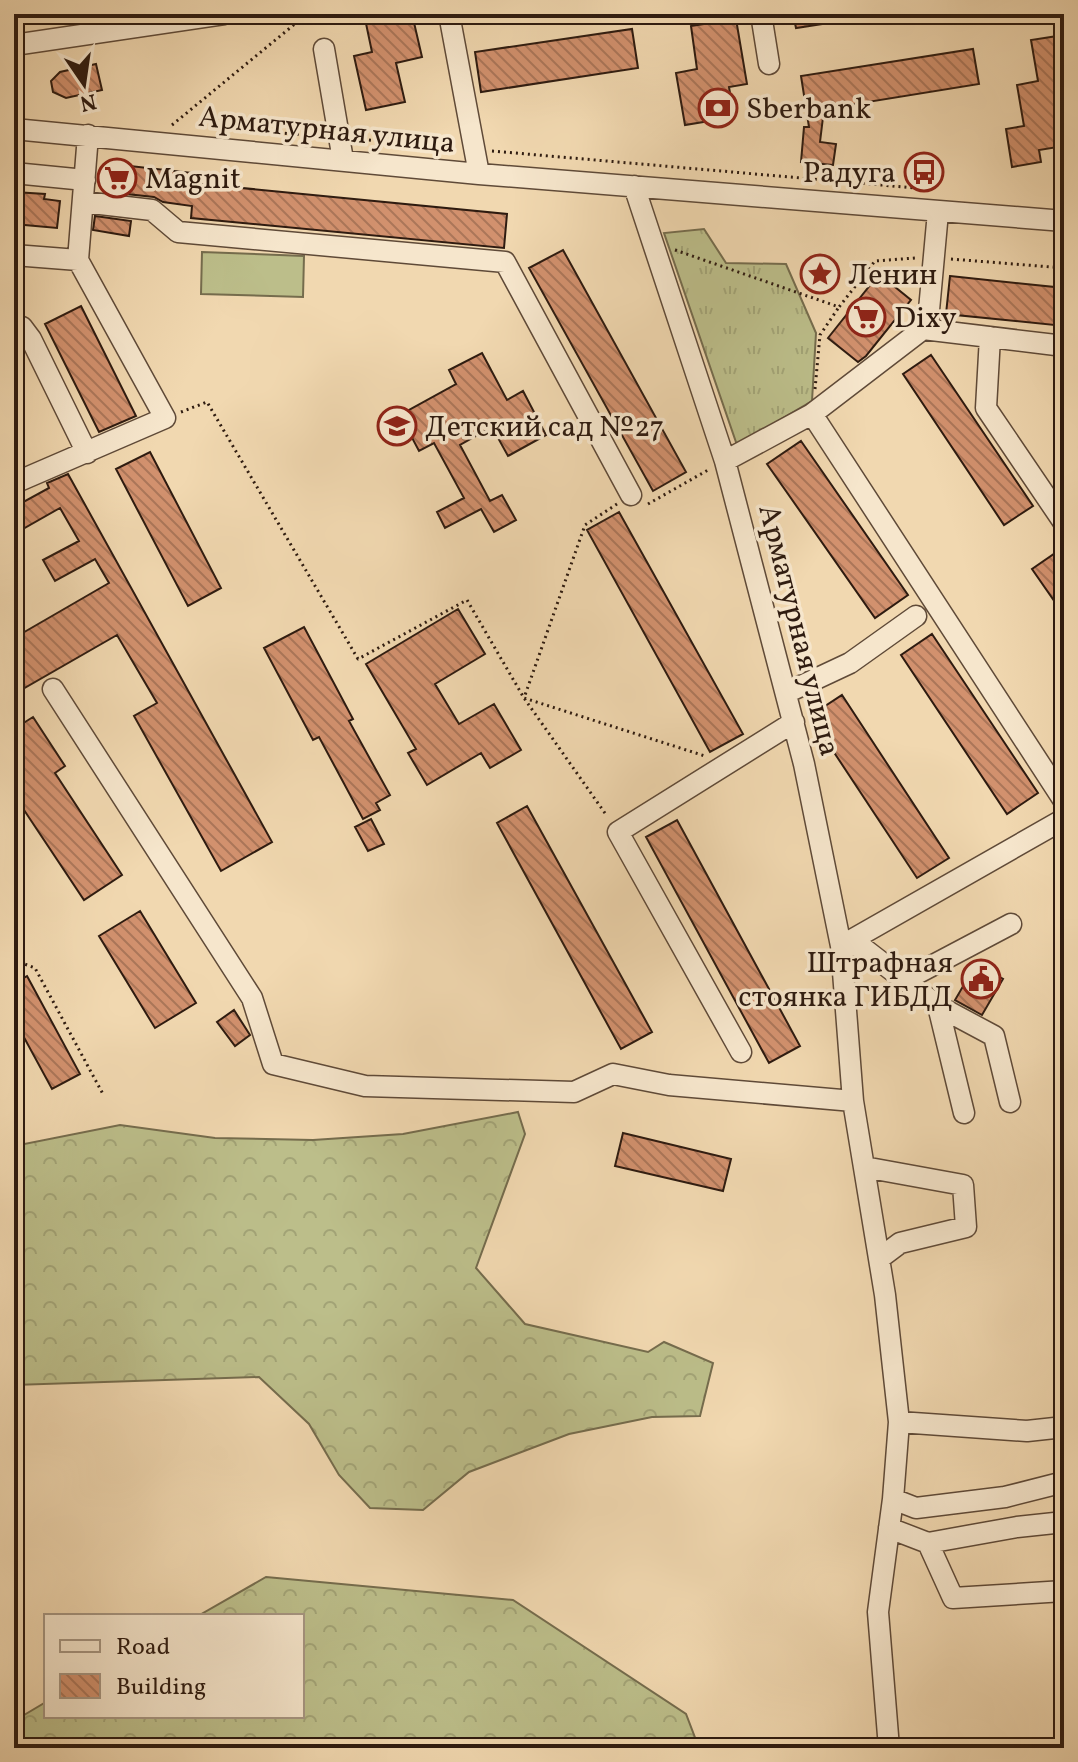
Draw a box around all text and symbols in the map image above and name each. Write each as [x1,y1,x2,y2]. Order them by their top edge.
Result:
north arrow [44,44,124,124]
text: N [77,84,99,118]
bank icon: Sberbank [697,87,739,129]
place label: Sberbank [746,89,871,131]
street label: Арматурная улица [196,97,457,165]
bus stop icon: Радуга [903,151,945,193]
place label: Радуга [803,153,896,195]
supermarket icon: Magnit [96,157,138,199]
place label: Magnit [145,159,241,201]
place icon: Ленин [799,253,841,295]
place label: Ленин [848,255,937,297]
supermarket icon: Dixy [845,296,887,338]
place label: Dixy [894,298,957,340]
school or university icon: Детский сад №27 [376,405,418,447]
place label: Детский сад №27 [425,407,664,449]
street label: Арматурная улица [746,500,850,761]
place label: Штрафная стоянка ГИБДД [738,943,953,1019]
public building icon: Штрафная стоянка ГИБДД [960,958,1002,1000]
legend [44,1614,304,1718]
text: Road [116,1631,170,1665]
text: Building [116,1671,206,1705]

